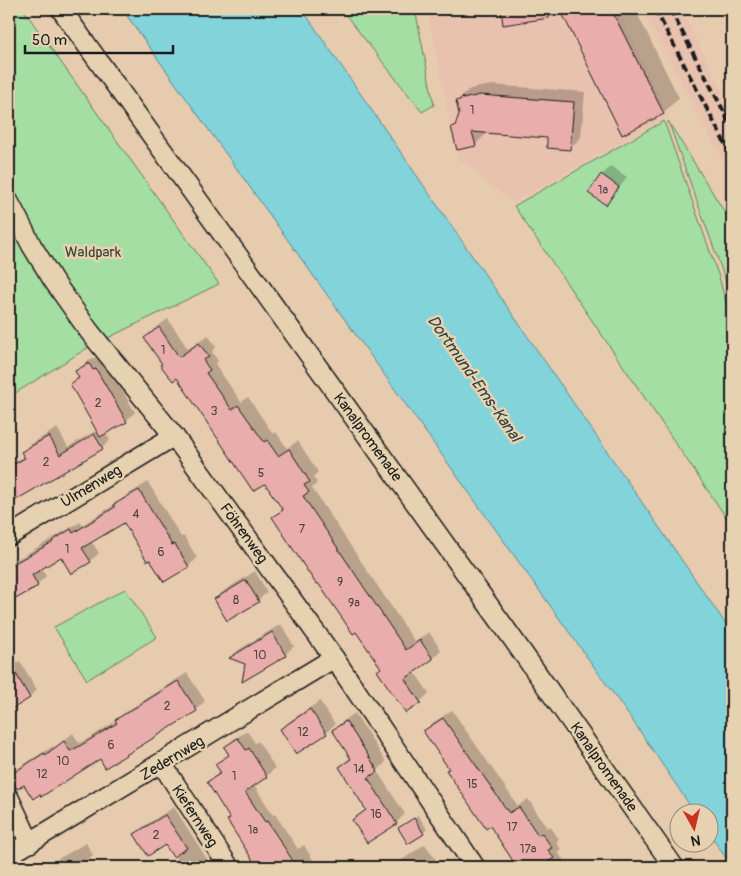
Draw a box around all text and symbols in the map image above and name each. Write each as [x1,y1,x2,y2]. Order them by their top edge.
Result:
scale bar [25,22,172,54]
text: 50 m [32,31,67,50]
house number: 1 [470,103,474,118]
house number: 1a [598,183,609,198]
park label: Waldpark [65,243,122,262]
water label: Dortmund-Ems-Kanal [423,311,527,448]
house number: 1 [161,343,165,358]
street label: Kanalpromenade [329,389,407,486]
house number: 2 [95,396,102,411]
house number: 3 [211,404,218,419]
house number: 2 [43,455,50,470]
street label: Ulmenweg [57,461,125,512]
house number: 5 [258,466,264,481]
street label: Föhrenweg [215,499,272,567]
house number: 4 [133,507,140,522]
house number: 7 [299,522,306,537]
house number: 1 [65,542,69,557]
house number: 6 [158,545,165,560]
house number: 9 [337,575,343,590]
house number: 8 [233,593,239,608]
house number: 9a [348,596,360,611]
house number: 10 [254,648,266,663]
house number: 2 [164,699,171,714]
street label: Kanalpromenade [566,719,642,816]
house number: 12 [297,725,309,740]
street label: Zedernweg [137,732,208,785]
house number: 6 [108,738,115,753]
house number: 10 [57,754,69,769]
house number: 14 [353,762,365,777]
house number: 12 [36,767,48,782]
house number: 1 [232,769,236,784]
house number: 15 [466,777,478,792]
street label: Kiefernweg [167,781,222,851]
north arrow [668,804,718,854]
house number: 16 [370,807,382,822]
house number: 17 [506,820,518,835]
house number: 1a [248,823,259,838]
house number: 2 [153,828,160,843]
text: N [690,831,702,849]
house number: 17a [520,842,537,857]

